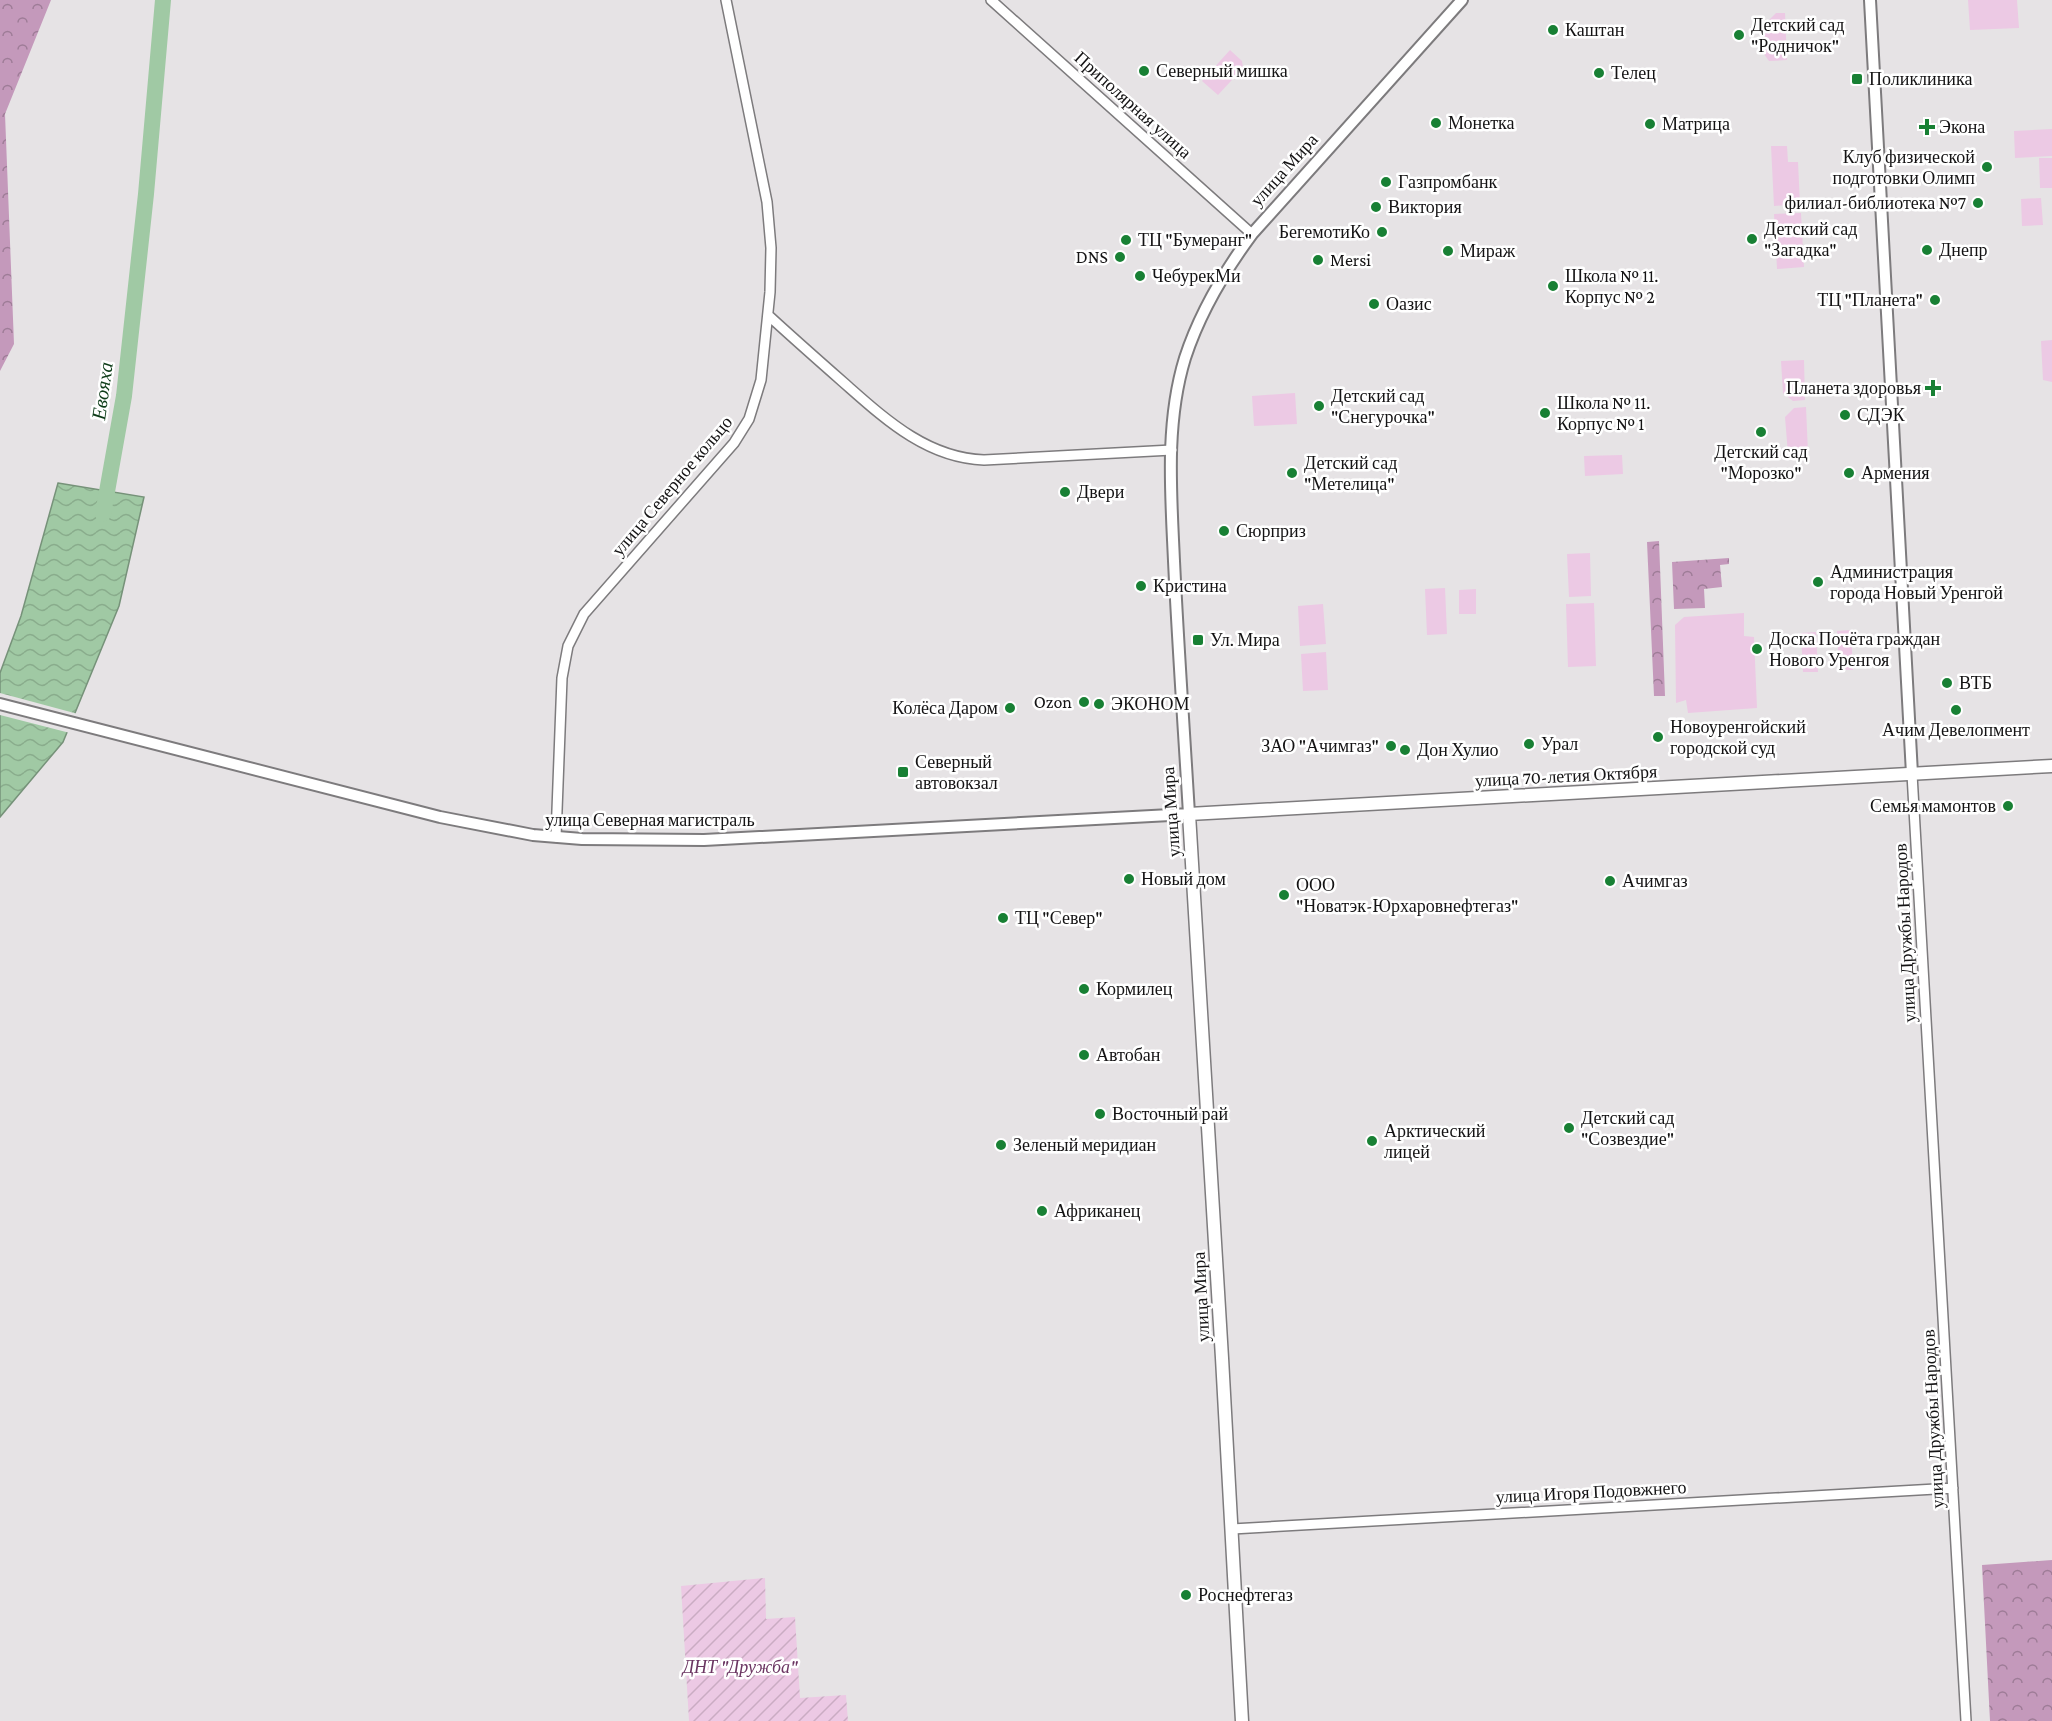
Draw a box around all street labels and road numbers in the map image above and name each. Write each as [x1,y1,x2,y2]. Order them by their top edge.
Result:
street label: Приполярная улица [1071,47,1195,163]
street label: улица Мира [1246,130,1322,210]
street label: улица Северное кольцо [608,412,736,560]
street label: улица 70-летия Октября [1474,761,1658,791]
street label: улица Мира [1158,766,1184,858]
street label: улица Северная магистраль [545,810,755,830]
street label: улица Дружбы Народов [1890,843,1920,1023]
street label: улица Мира [1189,1251,1213,1343]
street label: улица Дружбы Народов [1918,1329,1948,1509]
street label: улица Игоря Подовжнего [1495,1477,1687,1507]

